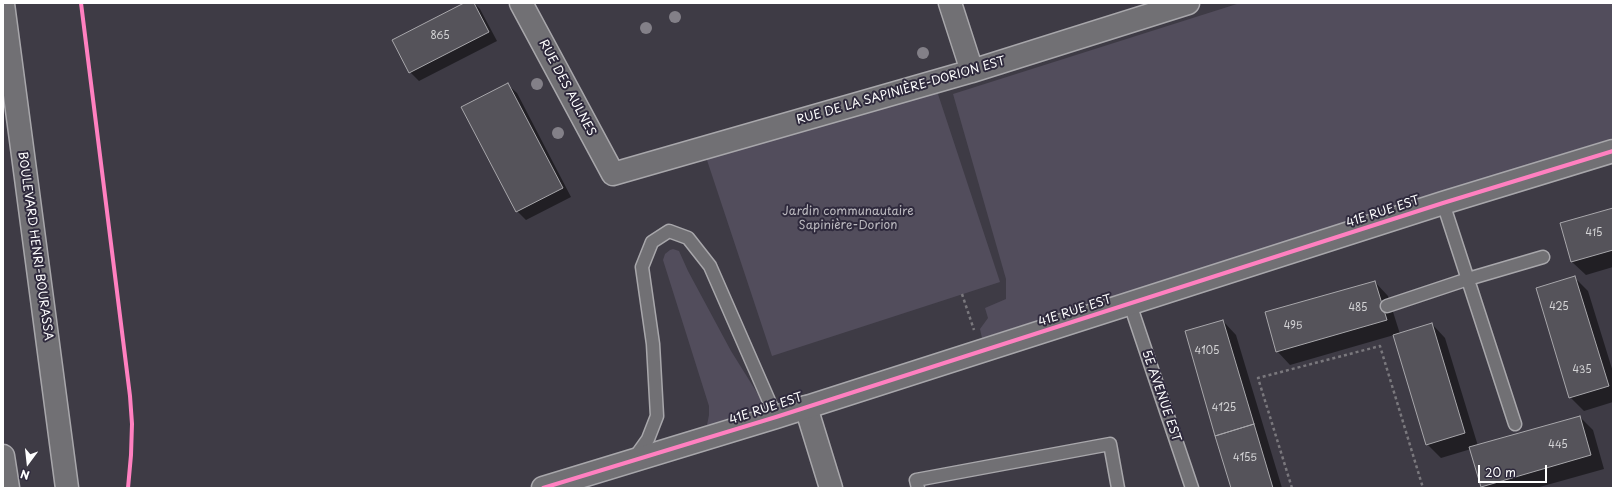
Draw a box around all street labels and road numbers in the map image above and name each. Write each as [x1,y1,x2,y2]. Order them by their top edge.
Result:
street label: RUE DES AULNES [536,37,598,139]
street label: RUE DE LA SAPINIÈRE-DORION EST [795,54,1007,128]
street label: BOULEVARD HENRI-BOURASSA [15,151,55,341]
street label: 41E RUE EST [1344,193,1422,231]
street label: 41E RUE EST [1036,292,1114,330]
street label: 5E AVENUE EST [1139,348,1183,444]
street label: 41E RUE EST [727,390,805,428]

